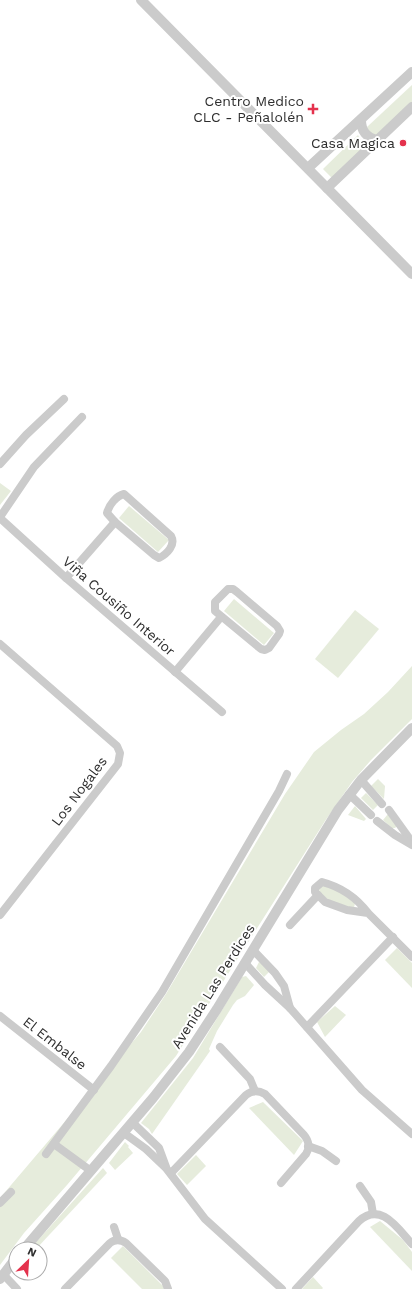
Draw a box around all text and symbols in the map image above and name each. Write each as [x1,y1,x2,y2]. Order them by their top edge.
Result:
place label: Centro Medico CLC - Peñalolén [193,93,304,125]
marker: Centro Medico CLC - Peñalolén [307,103,319,115]
place label: Casa Magica [311,135,395,151]
marker: Casa Magica [398,138,408,148]
street label: Viña Cousiño Interior [60,553,179,659]
street label: Los Nogales [48,753,110,829]
street label: Avenida Las Perdices [168,921,258,1051]
street label: El Embalse [20,1013,90,1073]
north arrow [8,1241,48,1281]
text: N [26,1245,38,1260]

